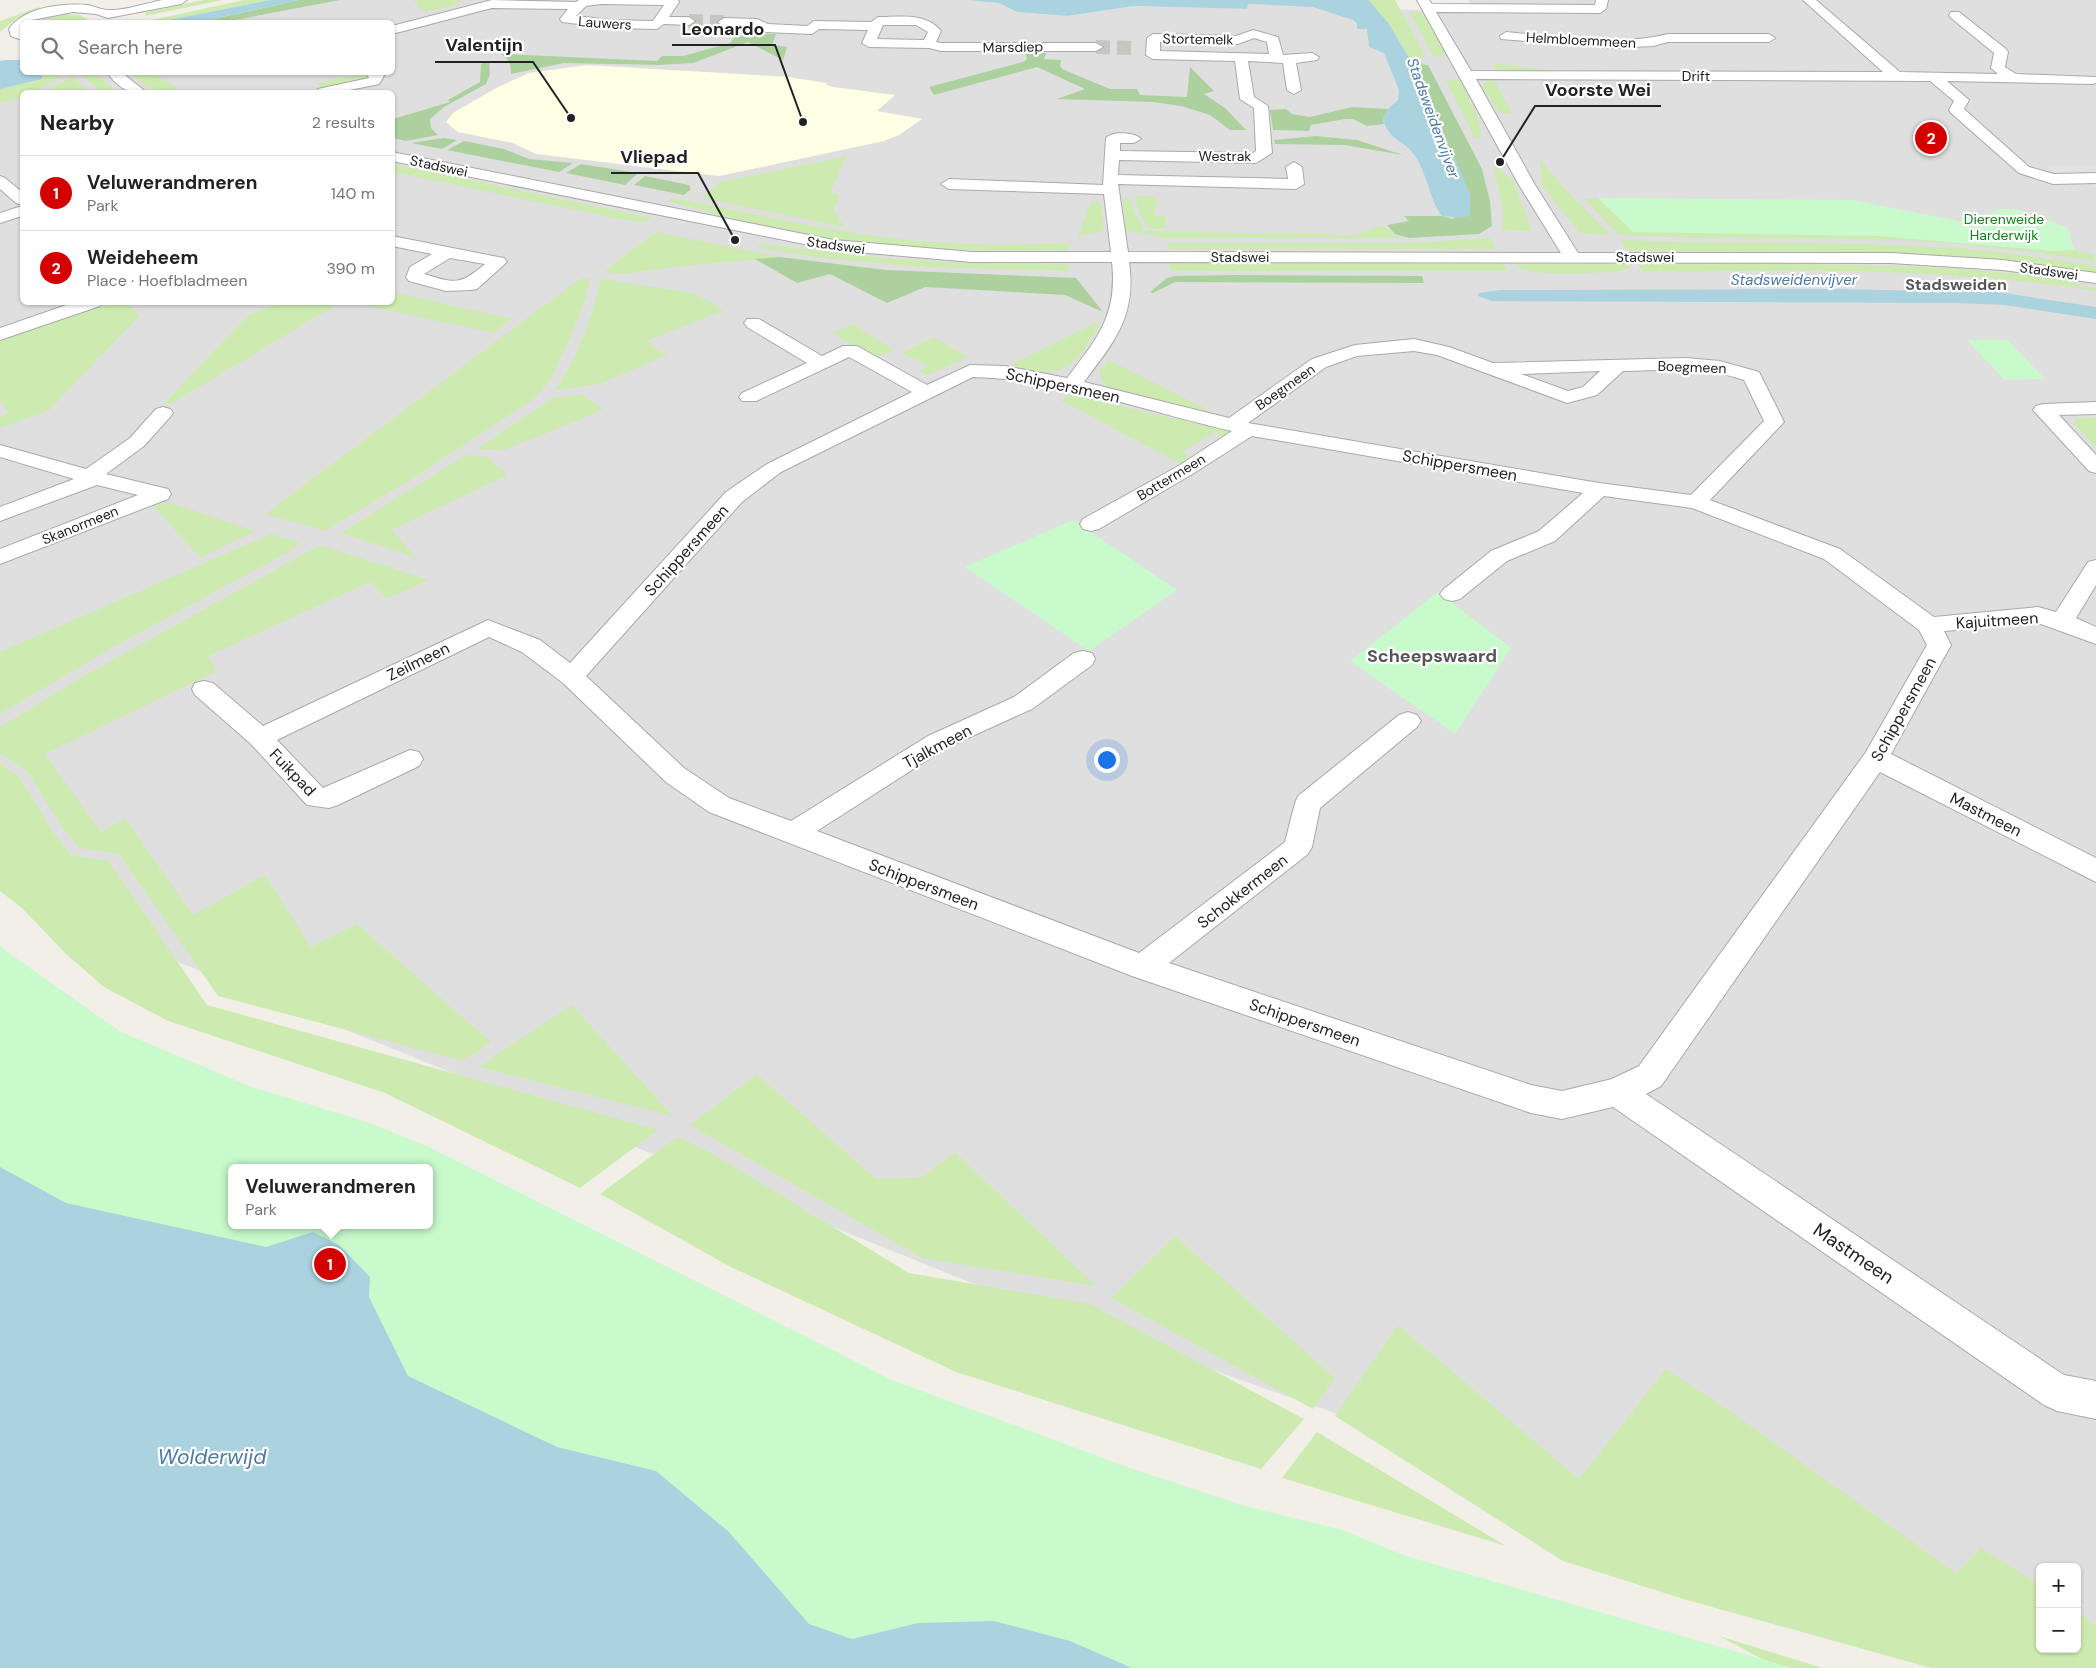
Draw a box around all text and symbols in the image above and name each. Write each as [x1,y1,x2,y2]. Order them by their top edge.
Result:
street label: Lauwers [578,12,632,34]
callout: Leonardo [672,12,775,45]
text: Leonardo [681,17,765,41]
search box [20,20,395,75]
street label: Helmbloemmeen [1526,28,1636,52]
callout: Valentijn [435,29,533,62]
street label: Stortemelk [1162,29,1234,49]
text: Valentijn [445,33,523,57]
icon: search [38,34,66,62]
text: Search here [78,35,183,60]
street label: Marsdiep [983,37,1044,57]
water label: Stadsweidenvijver [1402,55,1464,181]
street label: Drift [1682,67,1710,85]
callout: Voorste Wei [1535,73,1661,106]
text: Voorste Wei [1545,78,1651,102]
text: Nearby [40,109,114,137]
text: 2 results [312,112,375,133]
pin: 2 [1915,119,1947,157]
callout: Vliepad [611,140,698,173]
text: Vliepad [620,145,688,169]
street label: Westrak [1199,147,1251,165]
street label: Stadswei [409,151,469,181]
text: Veluwerandmeren [87,170,257,195]
text: 1 [53,183,59,204]
text: 140 m [331,183,375,204]
text: Park [87,195,119,216]
park label: Dierenweide Harderwijk [1964,210,2044,244]
street label: Stadswei [806,232,866,258]
text: Weideheem [87,245,198,270]
street label: Stadswei [1211,248,1269,266]
street label: Stadswei [1616,248,1674,266]
text: 2 [51,258,61,279]
text: 390 m [327,258,375,279]
street label: Stadswei [2019,258,2079,284]
text: Place · Hoefbladmeen [87,270,247,291]
water label: Stadsweidenvijver [1731,270,1858,290]
district label: Stadsweiden [1905,274,2007,295]
street label: Boegmeen [1657,357,1727,377]
street label: Boegmeen [1252,360,1318,414]
street label: Schippersmeen [1004,363,1122,408]
street label: Schippersmeen [1401,445,1519,486]
street label: Bottermeen [1133,450,1209,504]
street label: Schippersmeen [640,500,733,601]
street label: Skanormeen [39,502,121,548]
street label: Kajuitmeen [1955,607,2039,634]
street label: Zeilmeen [384,637,453,686]
district label: Scheepswaard [1367,644,1497,668]
street label: Schippersmeen [1866,653,1941,765]
street label: Tjalkmeen [899,720,975,773]
street label: Fuikpad [265,744,320,801]
your location [1094,747,1120,773]
street label: Mastmeen [1946,787,2025,841]
street label: Schokkermeen [1193,849,1292,933]
street label: Schippersmeen [866,854,982,915]
street label: Schippersmeen [1246,994,1363,1051]
popup [228,1164,433,1229]
text: Veluwerandmeren [245,1174,416,1199]
text: Park [245,1199,277,1220]
street label: Mastmeen [1808,1217,1899,1290]
pin: 1 [314,1245,346,1283]
water label: Wolderwijd [158,1443,267,1471]
map controls [2036,1563,2081,1653]
button: + [2036,1563,2081,1608]
button: − [2036,1608,2081,1653]

